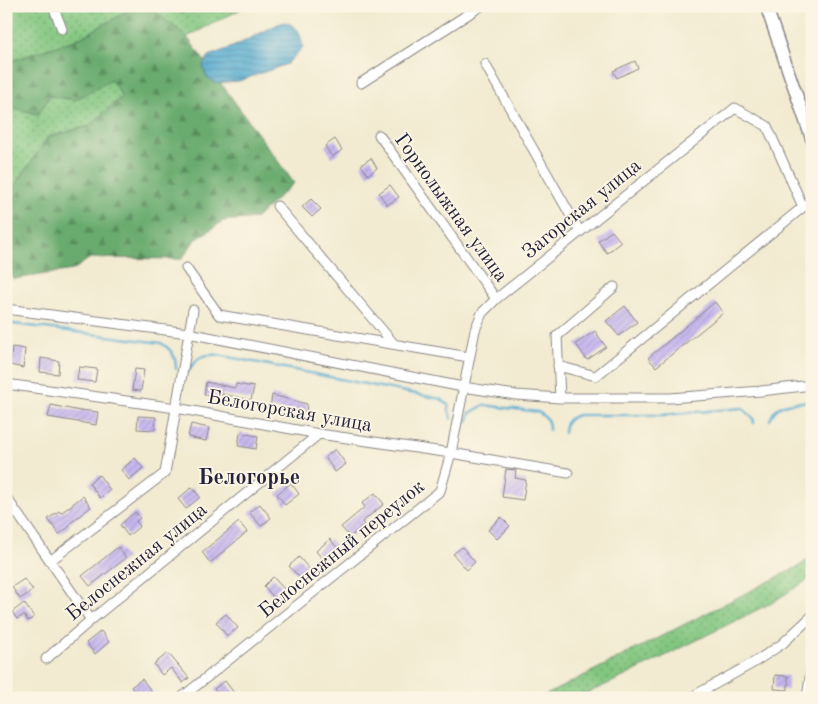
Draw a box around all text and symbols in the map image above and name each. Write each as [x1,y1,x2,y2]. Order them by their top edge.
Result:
street label: Горнолыжная улица [390,130,511,286]
street label: Загорская улица [519,156,645,263]
street label: Белогорская улица [206,388,374,436]
district label: Белогорье [198,467,300,489]
street label: Белоснежный переулок [256,477,429,622]
street label: Белоснежная улица [63,500,211,625]

